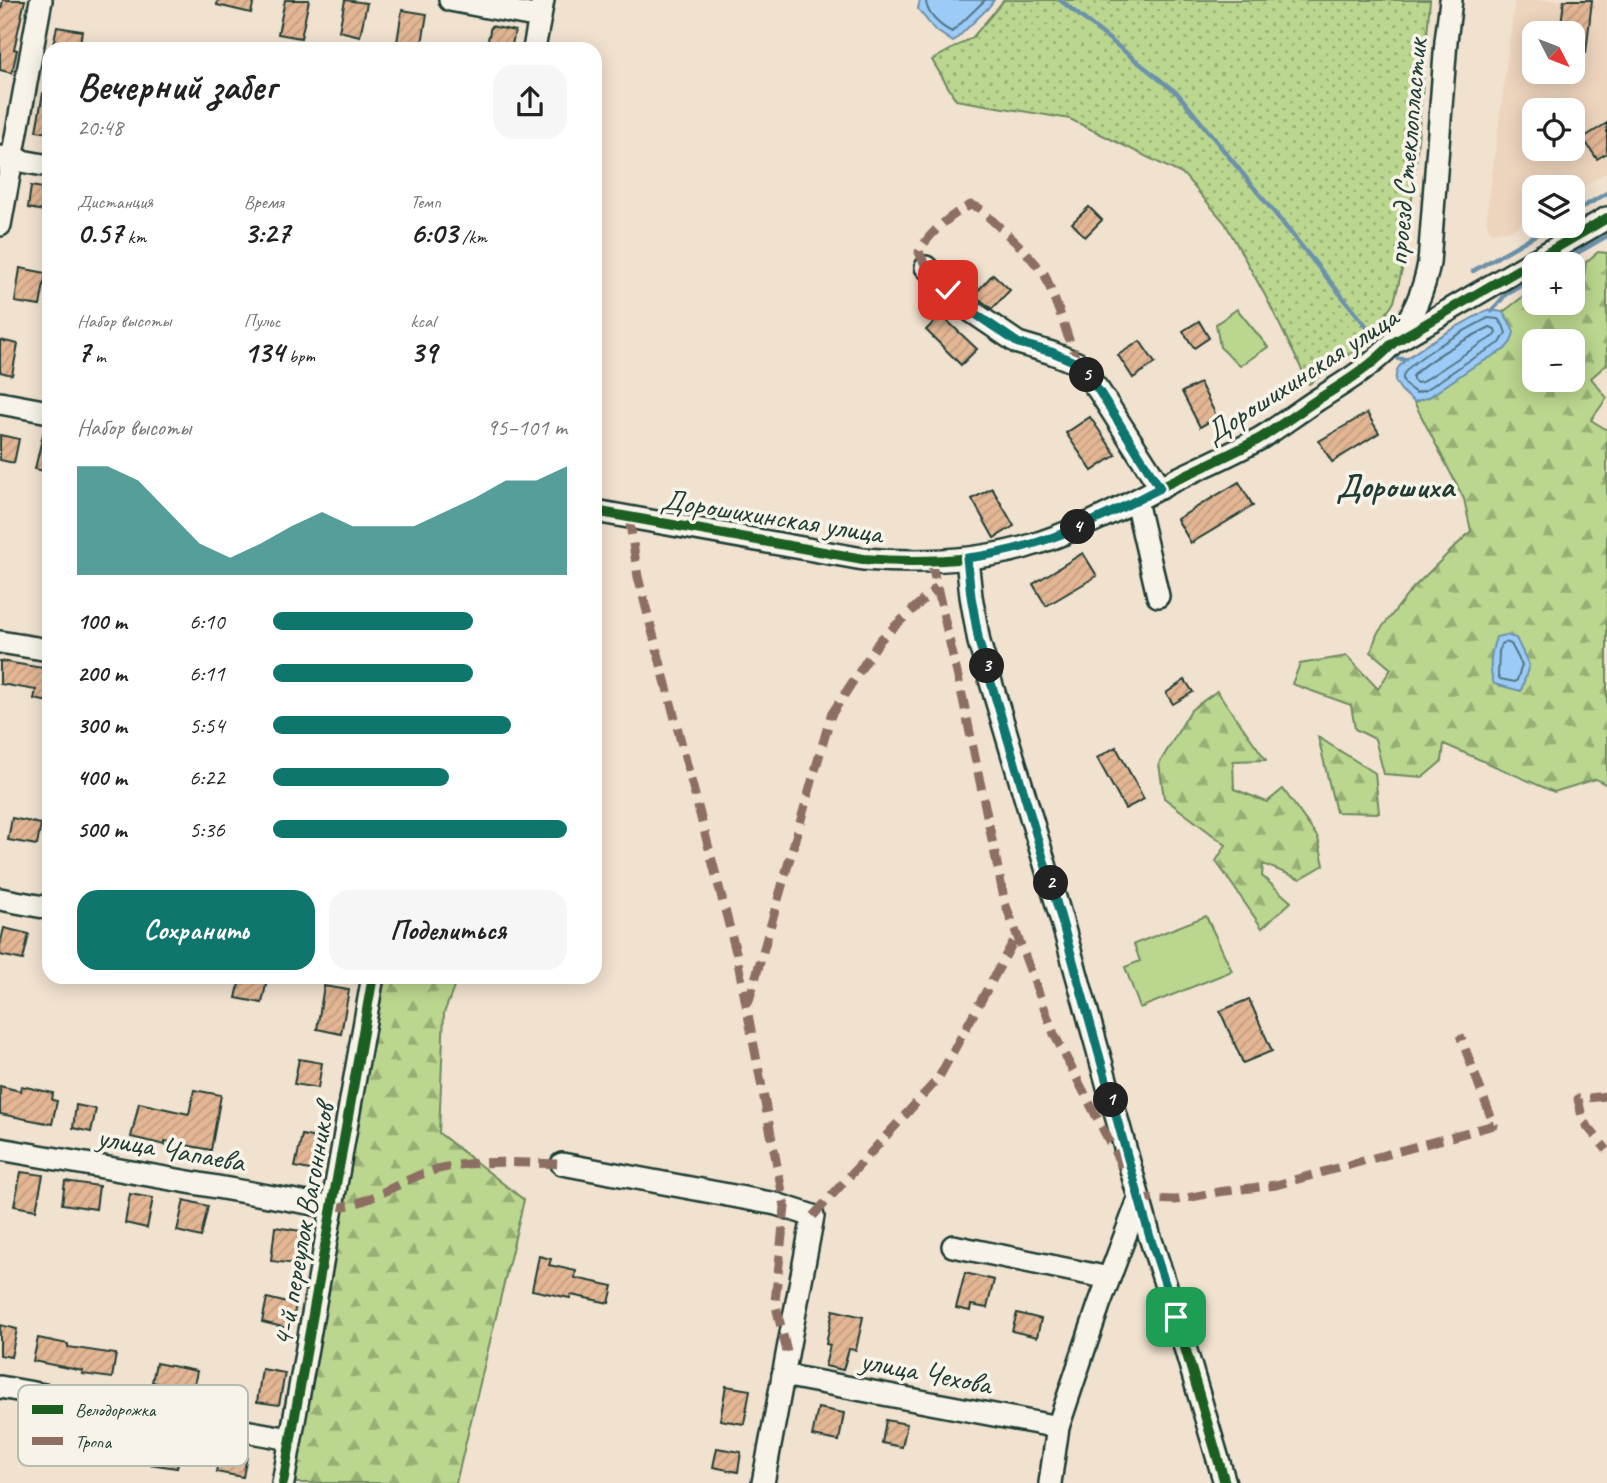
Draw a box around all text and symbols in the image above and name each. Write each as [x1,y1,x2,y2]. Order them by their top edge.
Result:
north arrow [1522,21,1586,84]
map controls [1522,21,1585,392]
street label: проезд Стеклопластик [1378,35,1436,267]
text: Вечерний забег [77,63,276,110]
button: share [493,65,567,139]
button: locate [1522,98,1585,161]
text: 20:48 [77,113,123,142]
button: layers [1522,175,1585,238]
text: Дистанция [77,190,153,214]
text: Время [244,190,284,214]
text: Темп [410,190,441,214]
text: 0.57 [77,214,123,252]
text: 3:27 [244,214,290,252]
text: 6:03 [410,214,457,252]
text: km [123,225,146,249]
text: /km [457,225,487,249]
button: + [1522,252,1585,315]
pin [918,260,978,320]
icon: check [929,271,967,309]
street label: Дорошихинская улица [1197,297,1407,452]
text: Набор высоты [77,309,171,333]
text: Пульс [244,309,280,333]
text: kcal [410,309,435,333]
button: − [1522,329,1585,392]
text: 7 [77,333,90,371]
text: 134 [244,333,284,371]
text: 39 [410,333,437,371]
text: m [90,344,106,368]
text: bpm [284,344,315,368]
pin: 5 [1070,358,1104,392]
text: 5 [1082,362,1091,386]
text: Набор высоты [77,413,191,442]
text: 95–101 m [487,413,567,442]
district label: Дорошиха [1336,466,1457,507]
street label: Дорошихинская улица [659,480,888,553]
pin: 4 [1060,510,1096,544]
text: 4 [1073,514,1082,538]
text: 100 m [77,607,127,636]
text: 6:10 [189,607,225,636]
pin: 3 [970,648,1004,684]
text: 3 [982,653,991,677]
text: 200 m [77,659,127,688]
text: 6:11 [189,659,225,688]
text: 300 m [77,711,127,740]
text: 5:54 [189,711,225,740]
text: 400 m [77,763,127,792]
text: 6:22 [189,763,225,792]
text: 500 m [77,815,126,844]
text: 5:36 [189,815,225,844]
pin: 2 [1034,866,1068,900]
text: 2 [1046,870,1055,894]
button: Сохранить [77,890,315,970]
button: Поделиться [329,890,567,970]
pin: 1 [1094,1082,1128,1118]
text: 1 [1106,1087,1115,1111]
street label: 4-й переулок Вагонников [263,1095,344,1350]
street label: улица Чапаева [92,1117,249,1181]
pin [1146,1287,1206,1347]
icon: arrive [1157,1298,1195,1336]
street label: улица Чехова [855,1340,997,1404]
legend [18,1385,248,1466]
text: Велодорожка [75,1398,157,1422]
text: Тропа [75,1430,112,1454]

